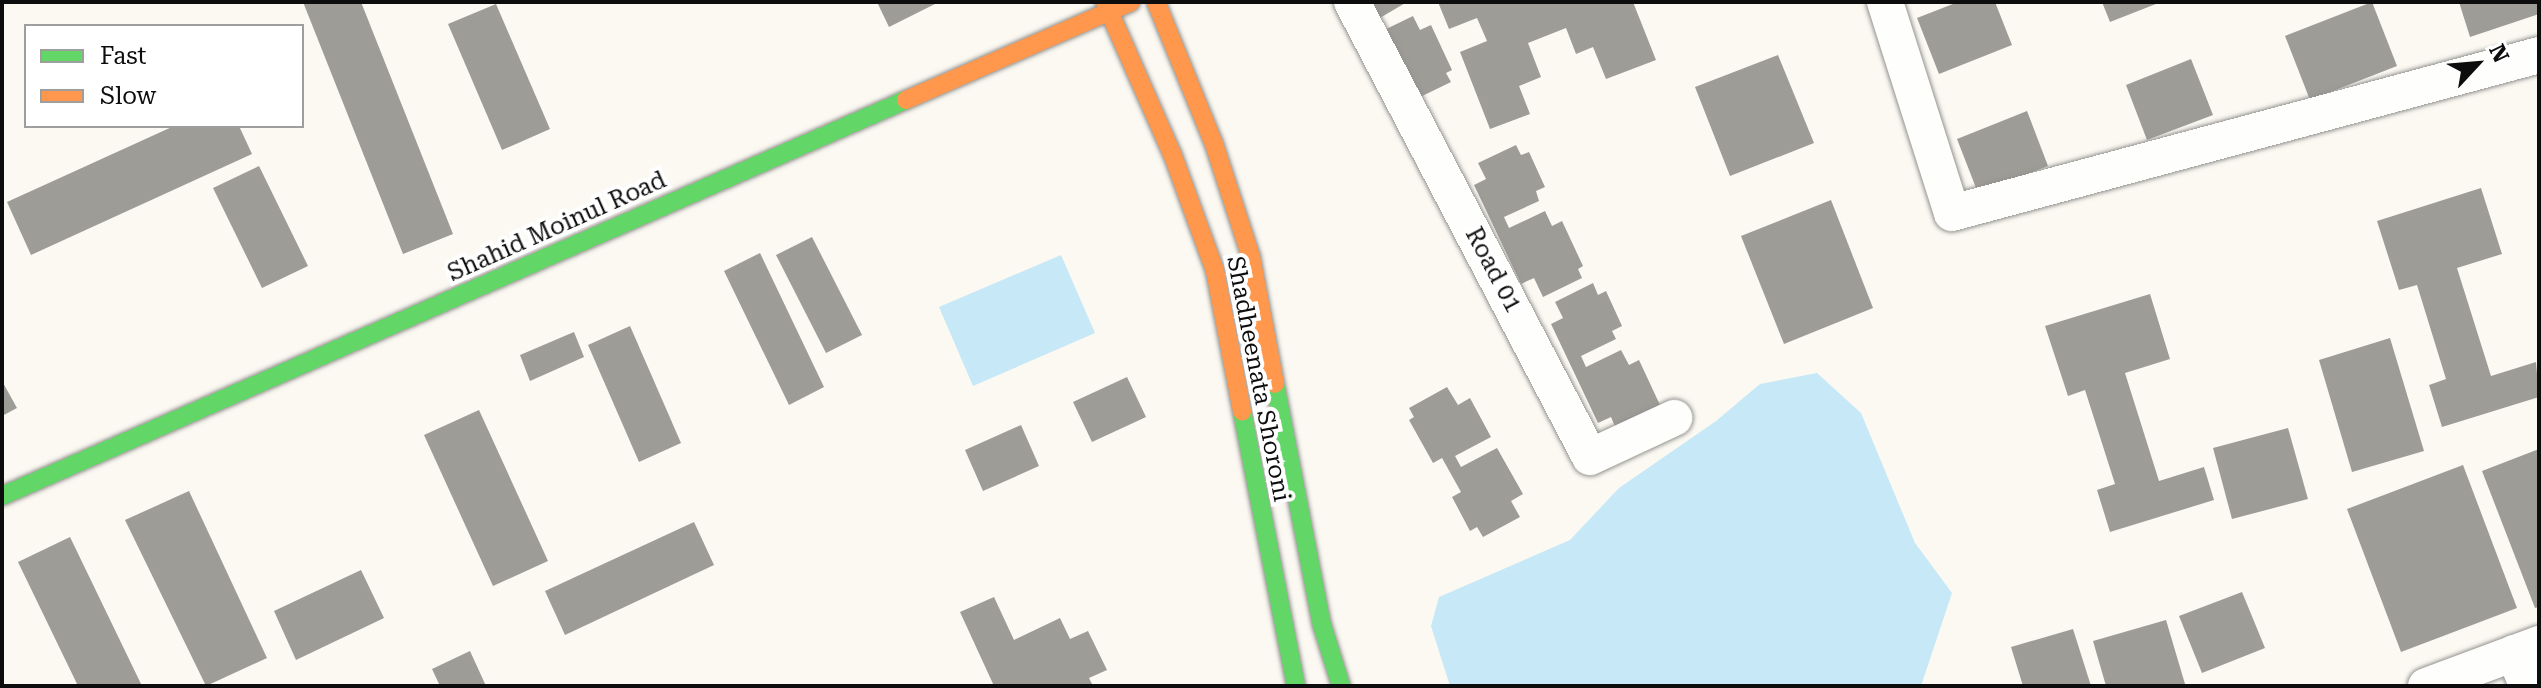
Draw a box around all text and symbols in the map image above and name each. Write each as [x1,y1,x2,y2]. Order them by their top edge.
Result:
legend [24,24,304,128]
north arrow [2437,24,2517,104]
text: N [2484,40,2514,66]
text: Fast [100,42,147,70]
text: Slow [100,82,156,110]
street label: Shahid Moinul Road [443,166,671,288]
street label: Road 01 [1459,223,1527,317]
street label: Shadheenata Shoroni [1220,254,1296,504]

